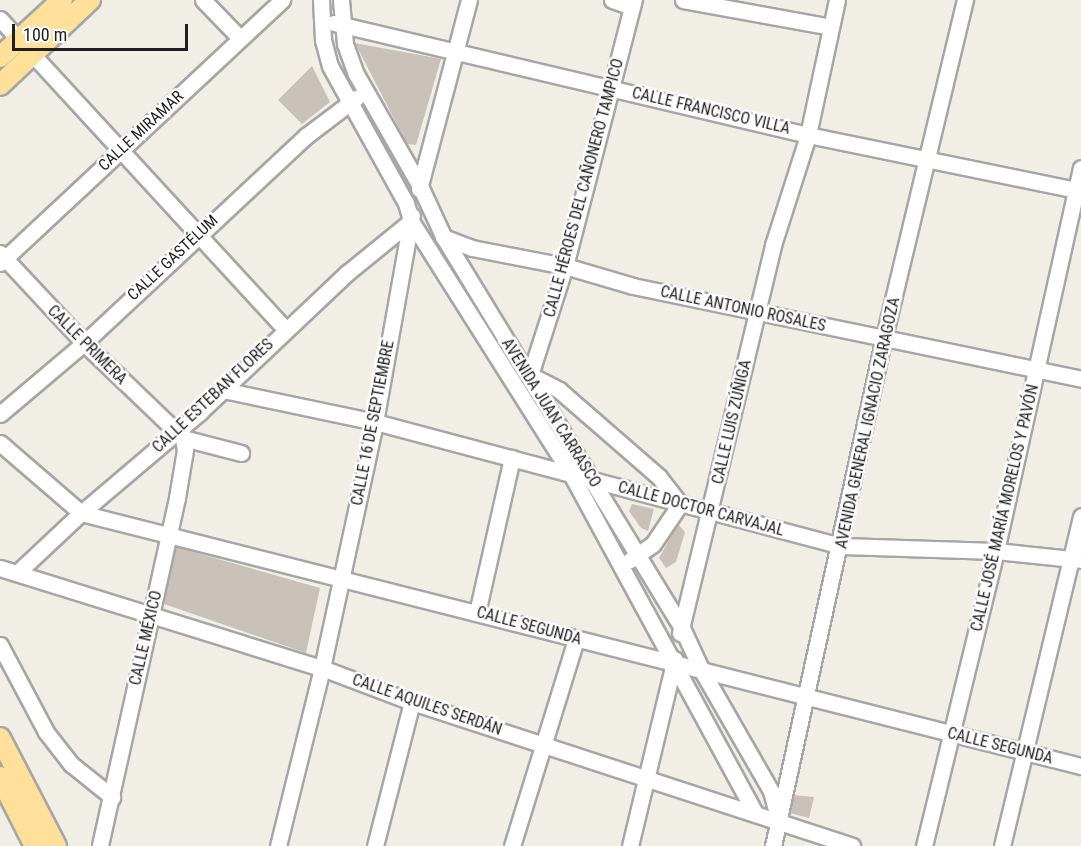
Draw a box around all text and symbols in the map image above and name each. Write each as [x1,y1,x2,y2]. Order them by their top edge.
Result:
scale bar [15,12,190,50]
text: 100 m [23,24,67,45]
street label: CALLE HÉROES DEL CAÑONERO TAMPICO [540,56,628,320]
street label: CALLE FRANCISCO VILLA [630,83,792,139]
street label: CALLE MIRAMAR [95,87,187,175]
street label: CALLE GASTÉLUM [124,211,222,305]
street label: CALLE ANTONIO ROSALES [659,282,827,336]
street label: AVENIDA GENERAL IGNACIO ZARAGOZA [832,296,904,550]
street label: CALLE PRIMERA [43,301,131,389]
street label: CALLE ESTEBAN FLORES [149,335,277,457]
street label: AVENIDA JUAN CARRASCO [497,335,605,491]
street label: CALLE 16 DE SEPTIEMBRE [348,339,398,507]
street label: CALLE LUIS ZÚÑIGA [708,358,756,486]
street label: CALLE JOSÉ MARÍA MORELOS Y PAVÓN [967,383,1043,633]
street label: CALLE DOCTOR CARVAJAL [616,478,786,540]
street label: CALLE MÉXICO [126,589,166,687]
street label: CALLE SEGUNDA [474,603,584,649]
street label: CALLE AQUILES SERDÁN [350,670,504,740]
street label: CALLE SEGUNDA [945,724,1055,768]

